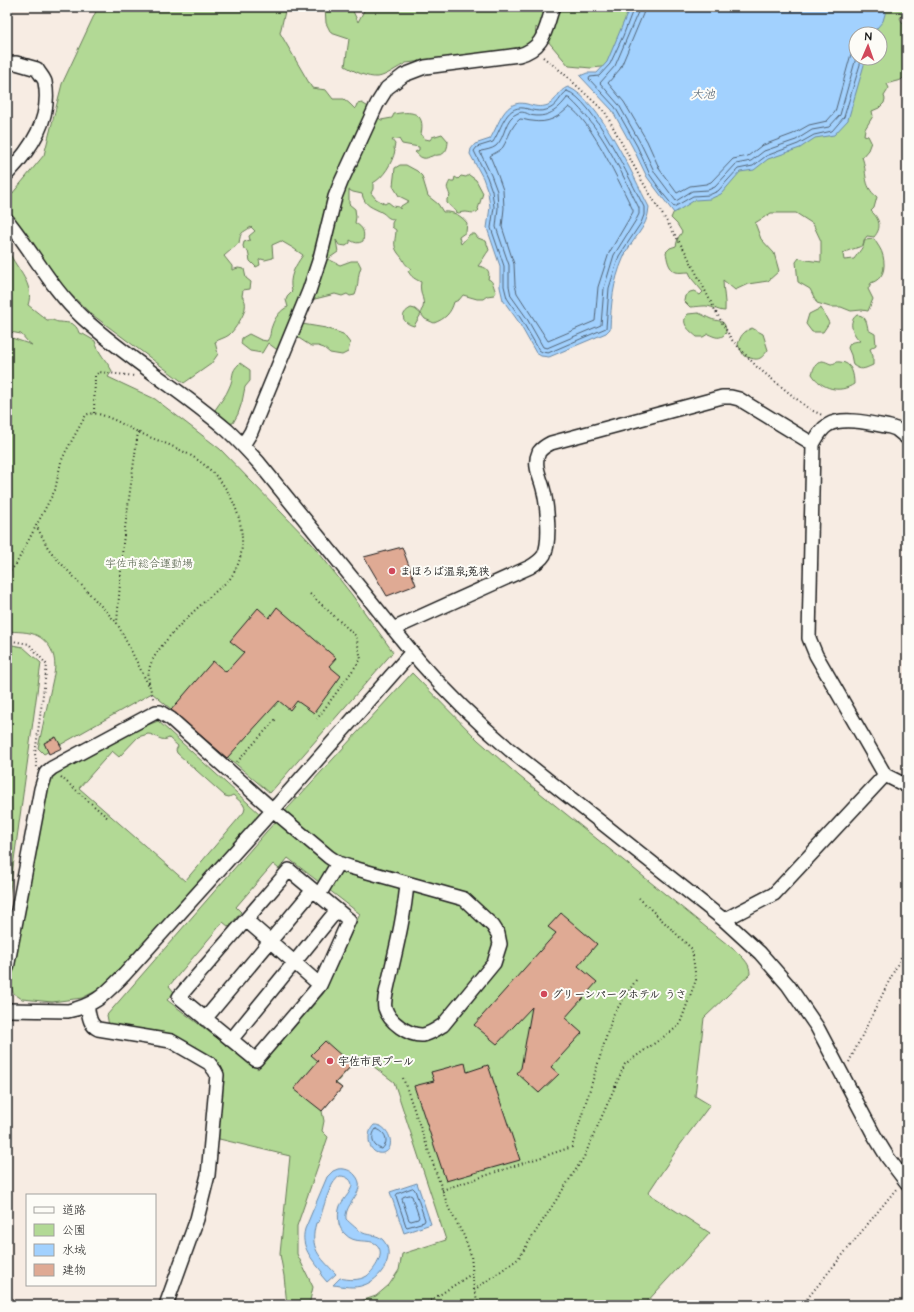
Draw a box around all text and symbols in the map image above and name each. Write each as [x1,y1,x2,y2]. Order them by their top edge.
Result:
north arrow [848,26,888,66]
text: N [865,29,872,44]
water label: 大池 [691,86,716,103]
park label: 宇佐市総合運動場 [105,556,193,571]
place label: まほろば温泉;菟狭 [400,564,489,579]
marker: まほろば温泉;菟狭 [387,566,397,576]
place label: グリーンパークホテル うさ [552,987,687,1002]
marker: グリーンパークホテル うさ [539,989,549,999]
place label: 宇佐市民プール [338,1054,414,1069]
marker: 宇佐市民プール [325,1056,335,1066]
legend [26,1194,156,1286]
text: 道路 [62,1202,86,1219]
text: 公園 [62,1222,86,1239]
text: 水域 [62,1242,86,1259]
text: 建物 [62,1262,86,1279]

